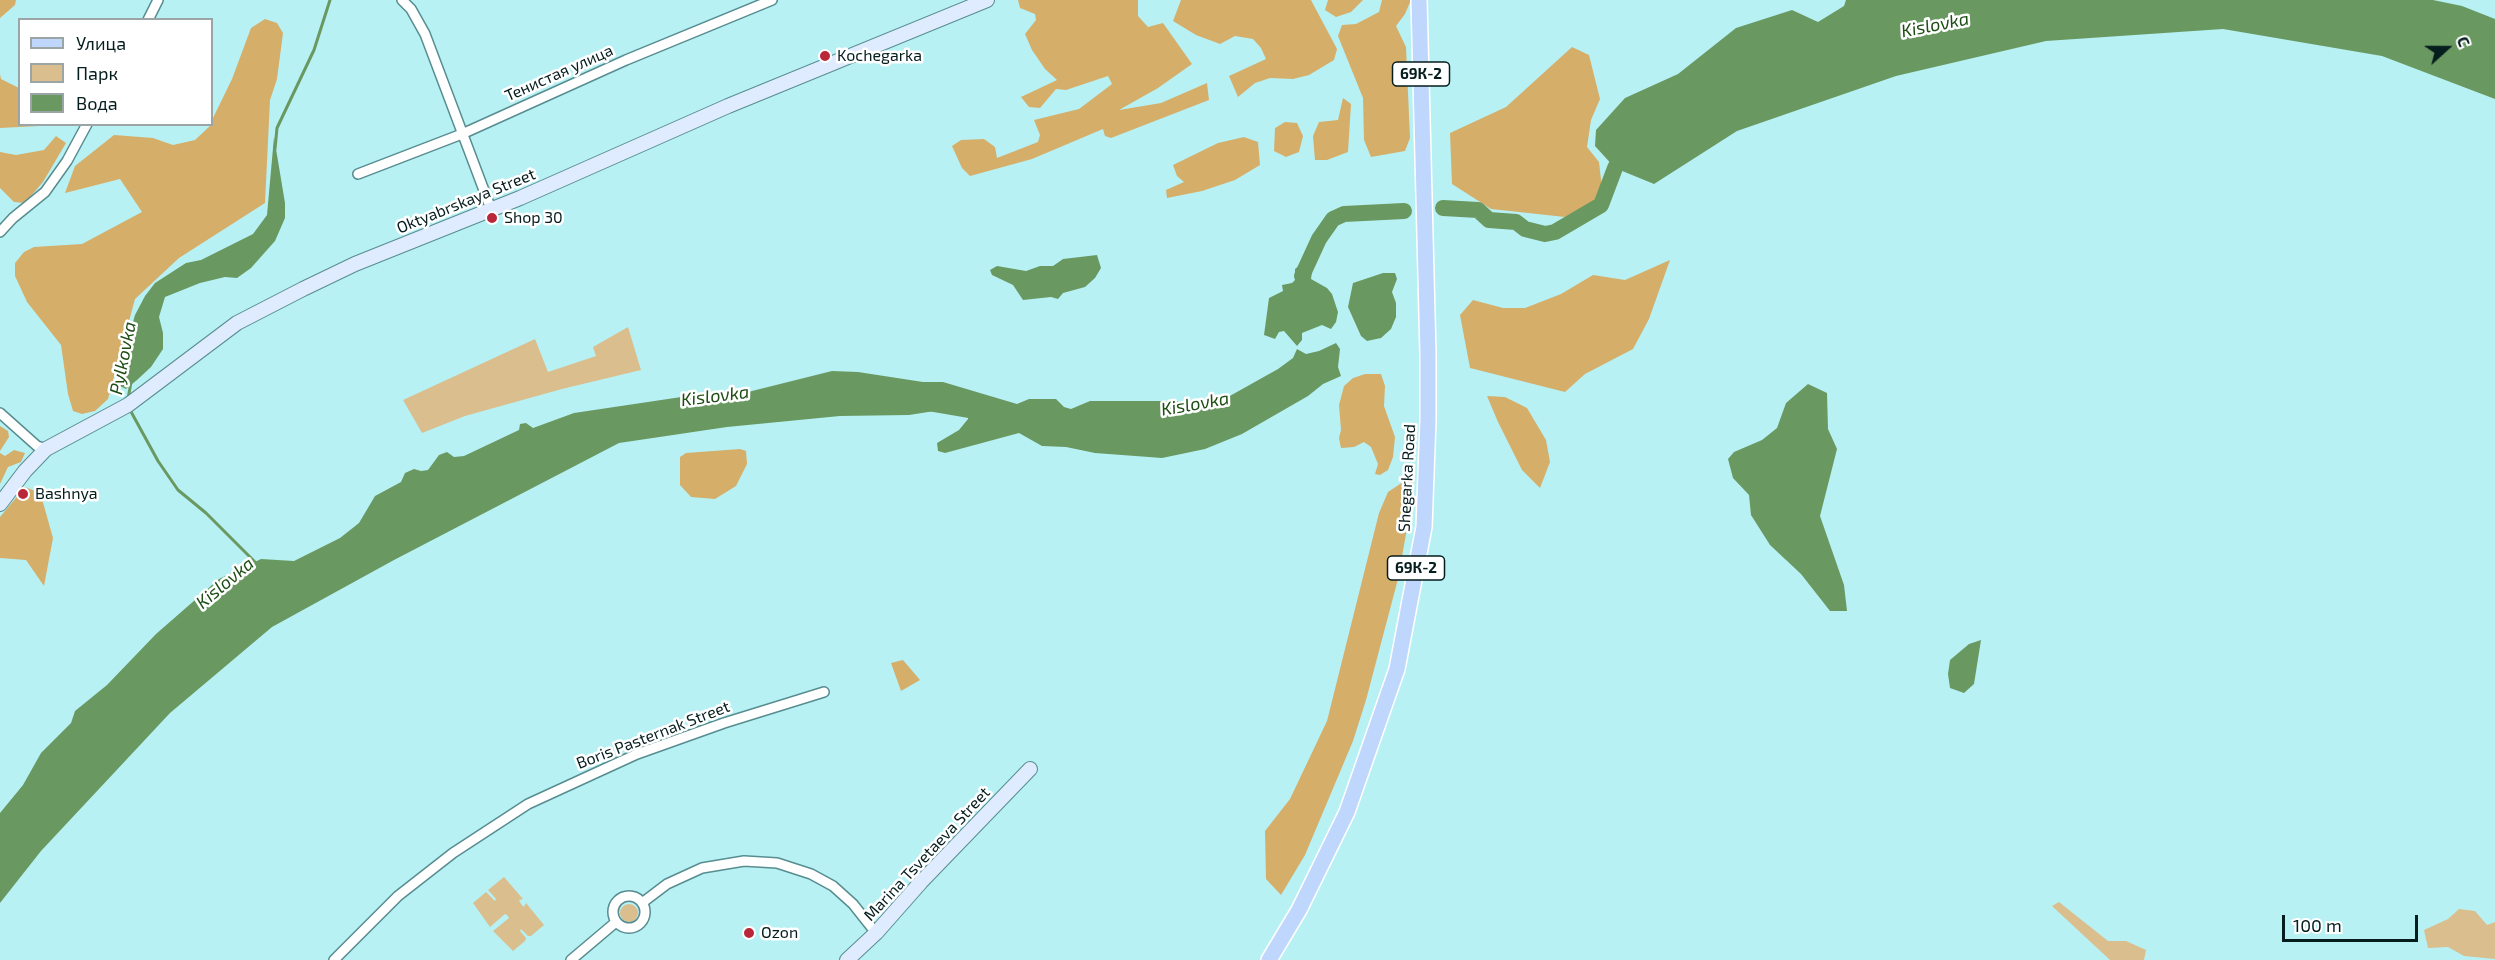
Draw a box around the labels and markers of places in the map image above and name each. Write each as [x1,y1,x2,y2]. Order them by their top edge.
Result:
place label: Kochegarka [837,46,922,66]
marker: Kochegarka [818,49,832,63]
place label: Shop 30 [504,208,563,228]
marker: Shop 30 [485,211,499,225]
place label: Bashnya [35,484,98,504]
marker: Bashnya [16,487,30,501]
place label: Ozon [761,923,798,943]
marker: Ozon [742,926,756,940]

